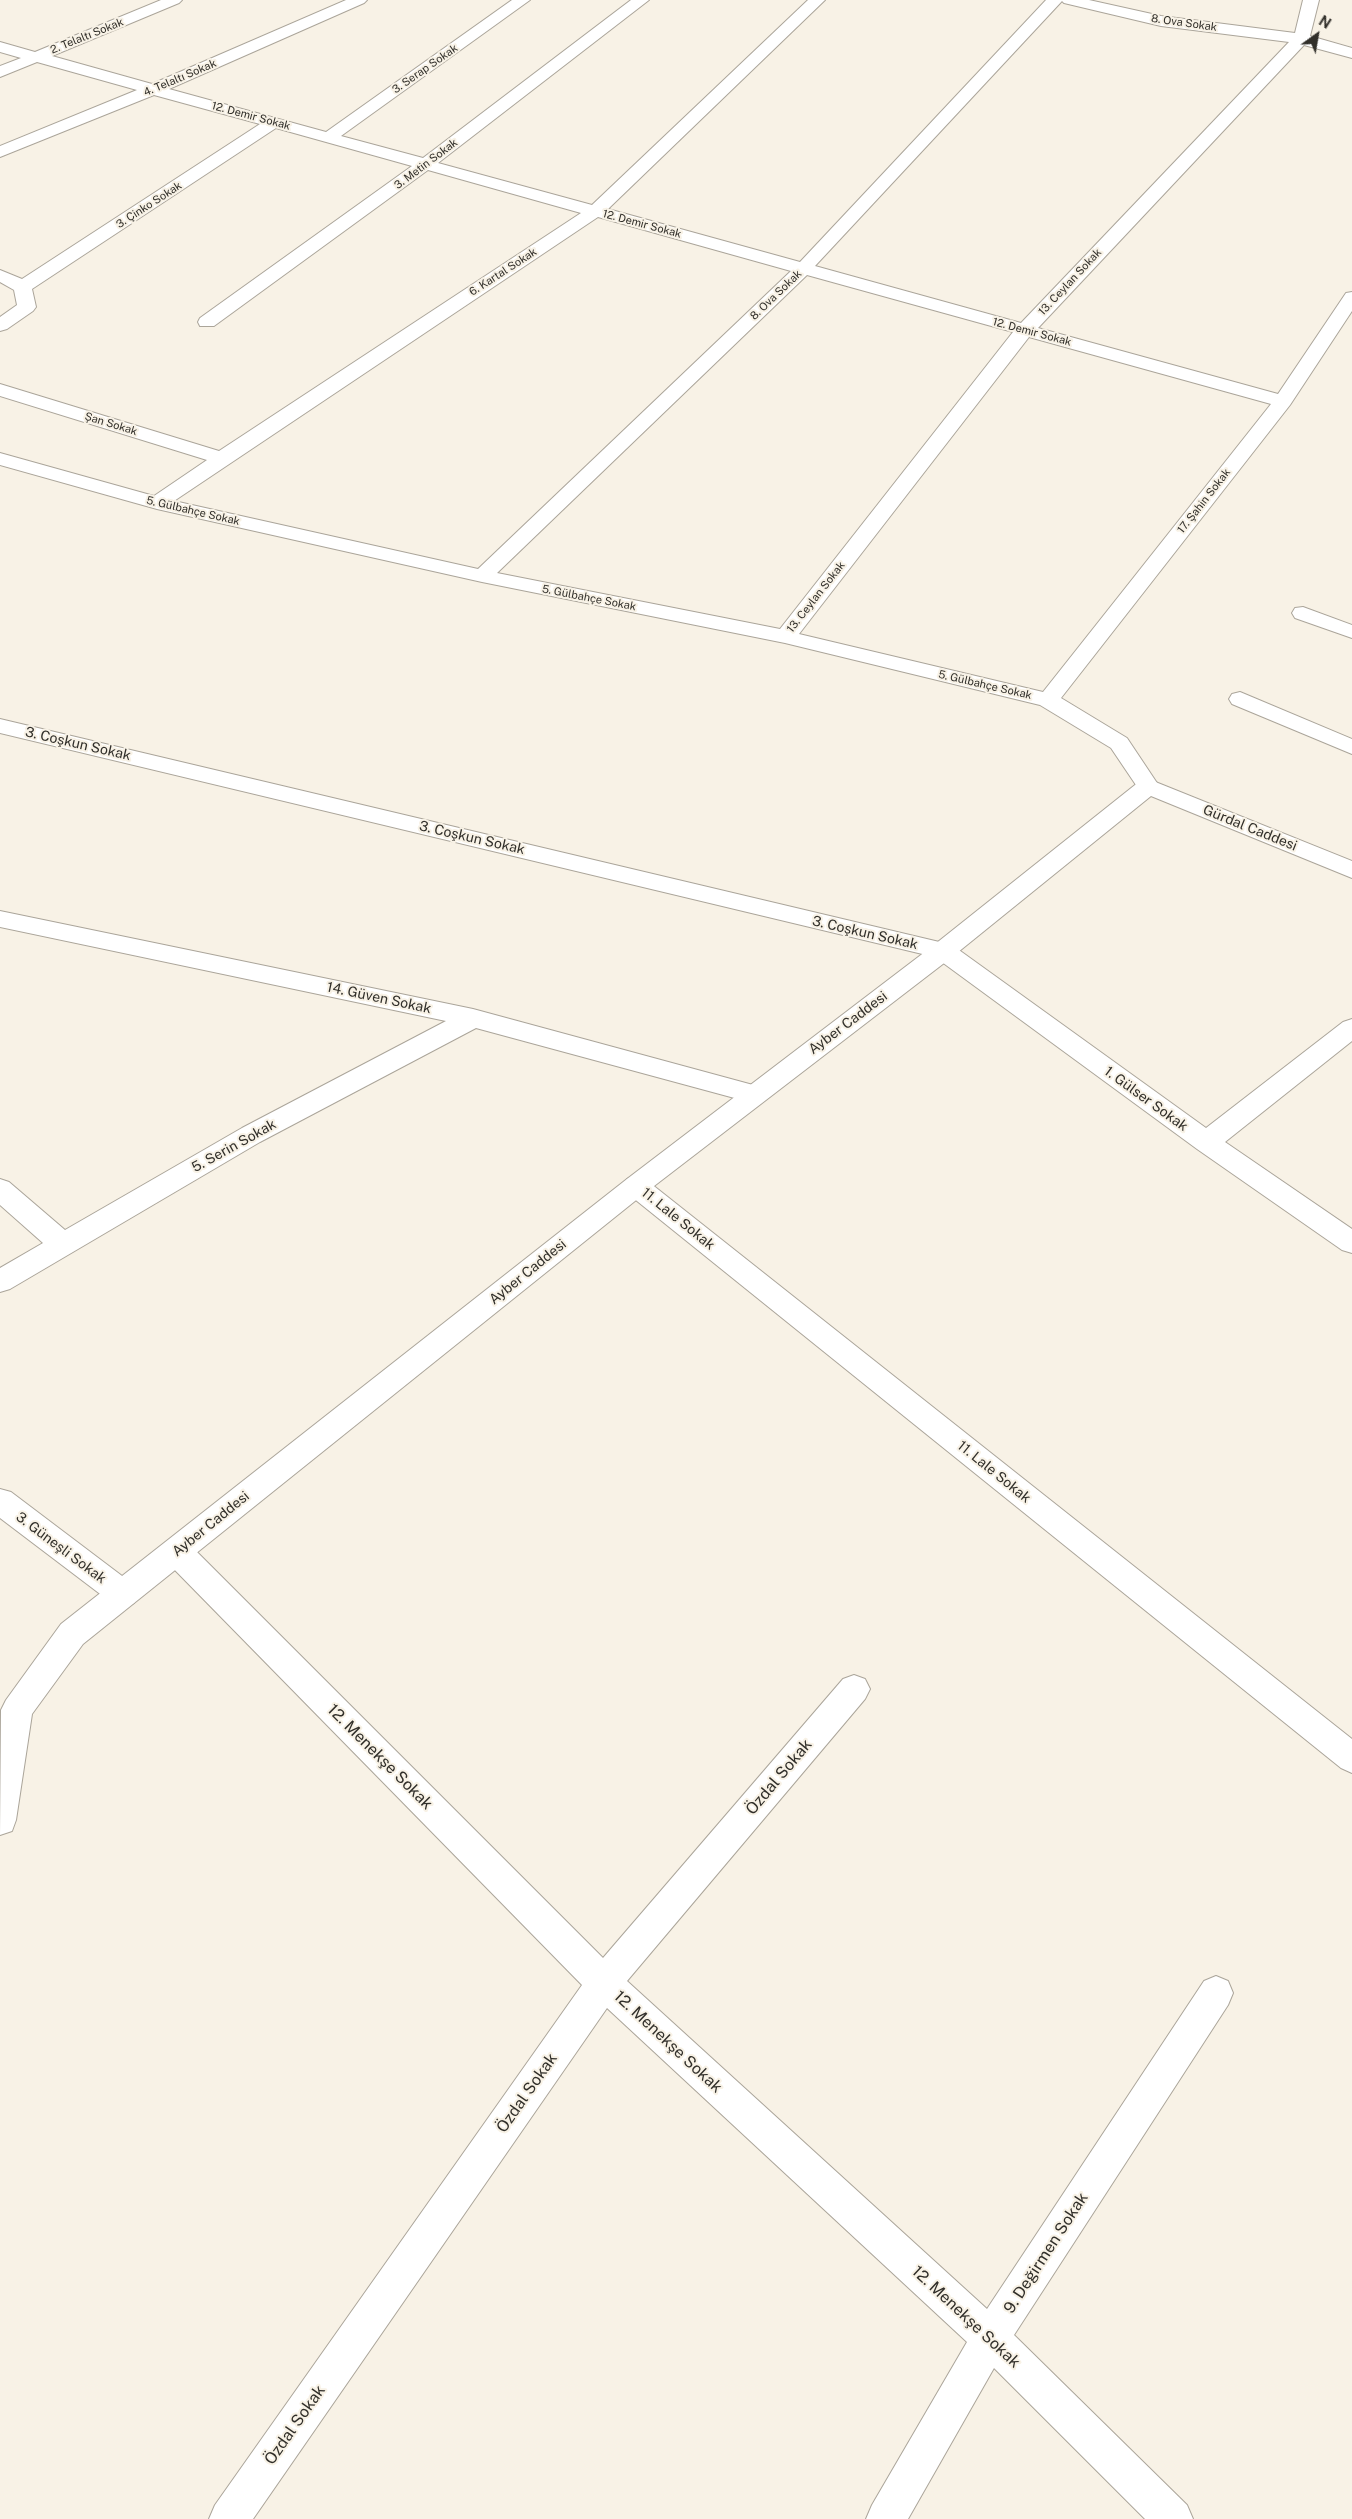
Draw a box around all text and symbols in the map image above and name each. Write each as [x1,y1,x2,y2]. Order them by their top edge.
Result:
north arrow [1292,10,1342,60]
street label: 8. Ova Sokak [1150,12,1218,34]
text: N [1316,13,1334,32]
street label: 2. Telaltı Sokak [49,15,125,57]
street label: 3. Serap Sokak [390,42,460,96]
street label: 4. Telaltı Sokak [142,57,218,99]
street label: 12. Demir Sokak [210,99,292,133]
street label: 3. Metin Sokak [392,136,460,192]
street label: 3. Çinko Sokak [114,179,184,231]
street label: 12. Demir Sokak [601,207,683,241]
street label: 6. Kartal Sokak [467,245,539,299]
street label: 13. Ceylan Sokak [1036,246,1104,318]
street label: 8. Ova Sokak [748,267,804,323]
street label: 12. Demir Sokak [991,315,1073,349]
street label: Şan Sokak [83,410,139,438]
street label: 17. Şahin Sokak [1175,466,1233,536]
street label: 5. Gülbahçe Sokak [145,494,241,528]
street label: 13. Ceylan Sokak [784,559,848,635]
street label: 5. Gülbahçe Sokak [541,582,637,614]
street label: 5. Gülbahçe Sokak [937,668,1033,702]
street label: 3. Coşkun Sokak [24,724,132,764]
street label: Gürdal Caddesi [1200,801,1300,855]
street label: 3. Coşkun Sokak [418,818,526,858]
street label: 3. Coşkun Sokak [811,913,919,953]
street label: 14. Güven Sokak [325,979,433,1017]
street label: Ayber Caddesi [805,988,891,1058]
street label: 1. Gülser Sokak [1101,1063,1191,1135]
street label: 5. Serin Sokak [189,1116,279,1176]
street label: 11. Lale Sokak [638,1184,718,1254]
street label: Ayber Caddesi [486,1236,570,1308]
street label: 11. Lale Sokak [954,1437,1034,1507]
street label: Ayber Caddesi [169,1488,253,1560]
street label: 3. Güneşli Sokak [13,1509,109,1587]
street label: 12. Menekşe Sokak [323,1700,437,1814]
street label: Özdal Sokak [742,1735,816,1819]
street label: 12. Menekşe Sokak [610,1987,726,2097]
street label: Özdal Sokak [493,2049,561,2137]
street label: 9. Değirmen Sokak [1000,2189,1092,2317]
street label: 12. Menekşe Sokak [908,2262,1024,2372]
street label: Özdal Sokak [261,2381,329,2469]

